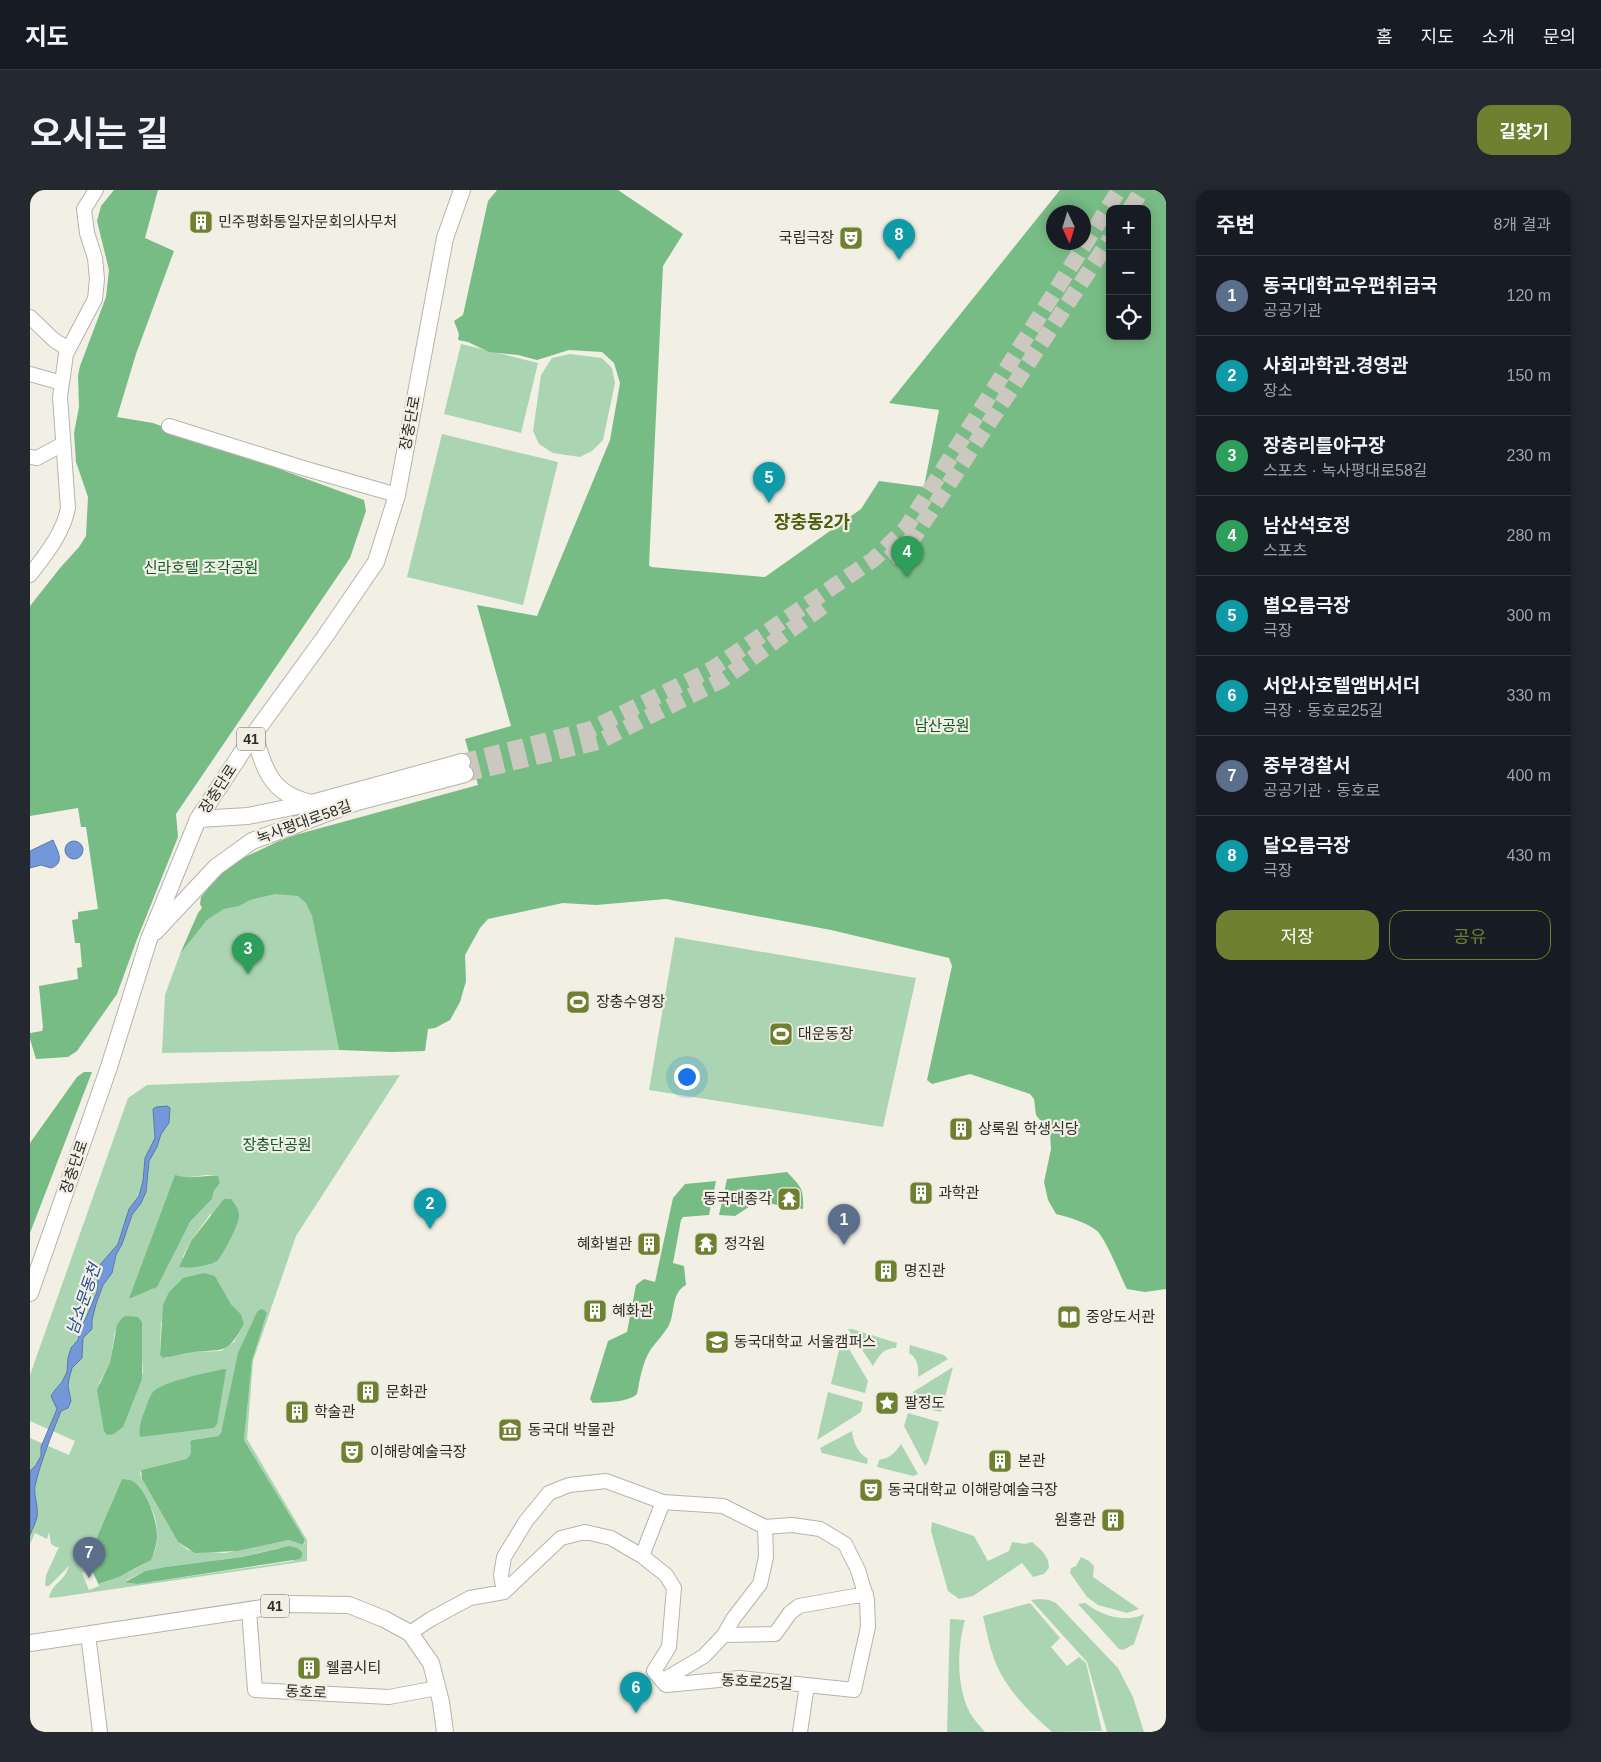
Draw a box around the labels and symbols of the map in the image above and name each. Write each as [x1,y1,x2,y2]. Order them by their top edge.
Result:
north arrow [1046,205,1091,250]
building icon: 민주평화통일자문회의사무처 [188,209,214,235]
place label: 민주평화통일자문회의사무처 [218,213,397,230]
pin: 8 [883,219,915,260]
theatre icon: 국립극장 [838,225,864,251]
place label: 국립극장 [779,229,834,246]
street label: 장충단로 [396,394,423,452]
pin: 5 [753,462,785,503]
district label: 장충동2가 [774,512,851,532]
pin: 4 [891,536,923,577]
park label: 신라호텔 조각공원 [144,559,258,576]
park label: 남산공원 [914,717,970,734]
road number: 41 [237,728,265,750]
street label: 장충단로 [195,761,240,817]
street label: 녹사평대로58길 [254,797,353,847]
pin: 3 [232,933,264,974]
sports icon: 장충수영장 [565,989,591,1015]
place label: 장충수영장 [596,993,665,1010]
sports icon: 대운동장 [768,1021,794,1047]
place label: 대운동장 [798,1025,853,1042]
your location [674,1064,700,1090]
building icon: 상록원 학생식당 [948,1116,974,1142]
place label: 상록원 학생식당 [978,1120,1079,1137]
park label: 장충단공원 [242,1136,312,1153]
street label: 장충단로 [57,1138,91,1196]
building icon: 과학관 [908,1180,934,1206]
place label: 과학관 [938,1184,980,1201]
temple icon: 동국대종각 [776,1186,802,1212]
pin: 2 [414,1188,446,1229]
place label: 동국대종각 [703,1190,772,1207]
pin: 1 [828,1204,860,1245]
building icon: 혜화별관 [636,1231,662,1257]
temple icon: 정각원 [693,1231,719,1257]
place label: 혜화별관 [577,1235,632,1252]
place label: 정각원 [724,1235,765,1252]
building icon: 명진관 [873,1258,899,1284]
water label: 남소문동천 [63,1259,104,1337]
place label: 명진관 [904,1262,946,1279]
building icon: 혜화관 [582,1298,608,1324]
place label: 혜화관 [612,1302,654,1319]
library icon: 중앙도서관 [1056,1304,1082,1330]
place label: 중앙도서관 [1086,1308,1155,1325]
school or university icon: 동국대학교 서울캠퍼스 [704,1329,730,1355]
place label: 동국대학교 서울캠퍼스 [734,1333,876,1350]
building icon: 문화관 [355,1379,381,1405]
place label: 문화관 [386,1383,428,1400]
place icon: 팔정도 [874,1390,900,1416]
place label: 팔정도 [904,1394,945,1411]
building icon: 학술관 [284,1399,310,1425]
place label: 학술관 [314,1403,356,1420]
museum icon: 동국대 박물관 [497,1417,523,1443]
place label: 동국대 박물관 [528,1421,615,1438]
theatre icon: 이해랑예술극장 [339,1439,365,1465]
place label: 이해랑예술극장 [370,1443,467,1460]
building icon: 본관 [987,1448,1013,1474]
place label: 본관 [1018,1452,1046,1469]
theatre icon: 동국대학교 이해랑예술극장 [858,1477,884,1503]
place label: 동국대학교 이해랑예술극장 [888,1481,1058,1498]
building icon: 원흥관 [1100,1507,1126,1533]
place label: 원흥관 [1055,1511,1096,1528]
pin: 7 [73,1537,105,1578]
road number: 41 [261,1594,289,1618]
building icon: 웰콤시티 [296,1655,322,1681]
place label: 웰콤시티 [326,1659,381,1676]
street label: 동호로25길 [721,1671,793,1692]
pin: 6 [620,1672,652,1713]
street label: 동호로 [285,1682,327,1701]

